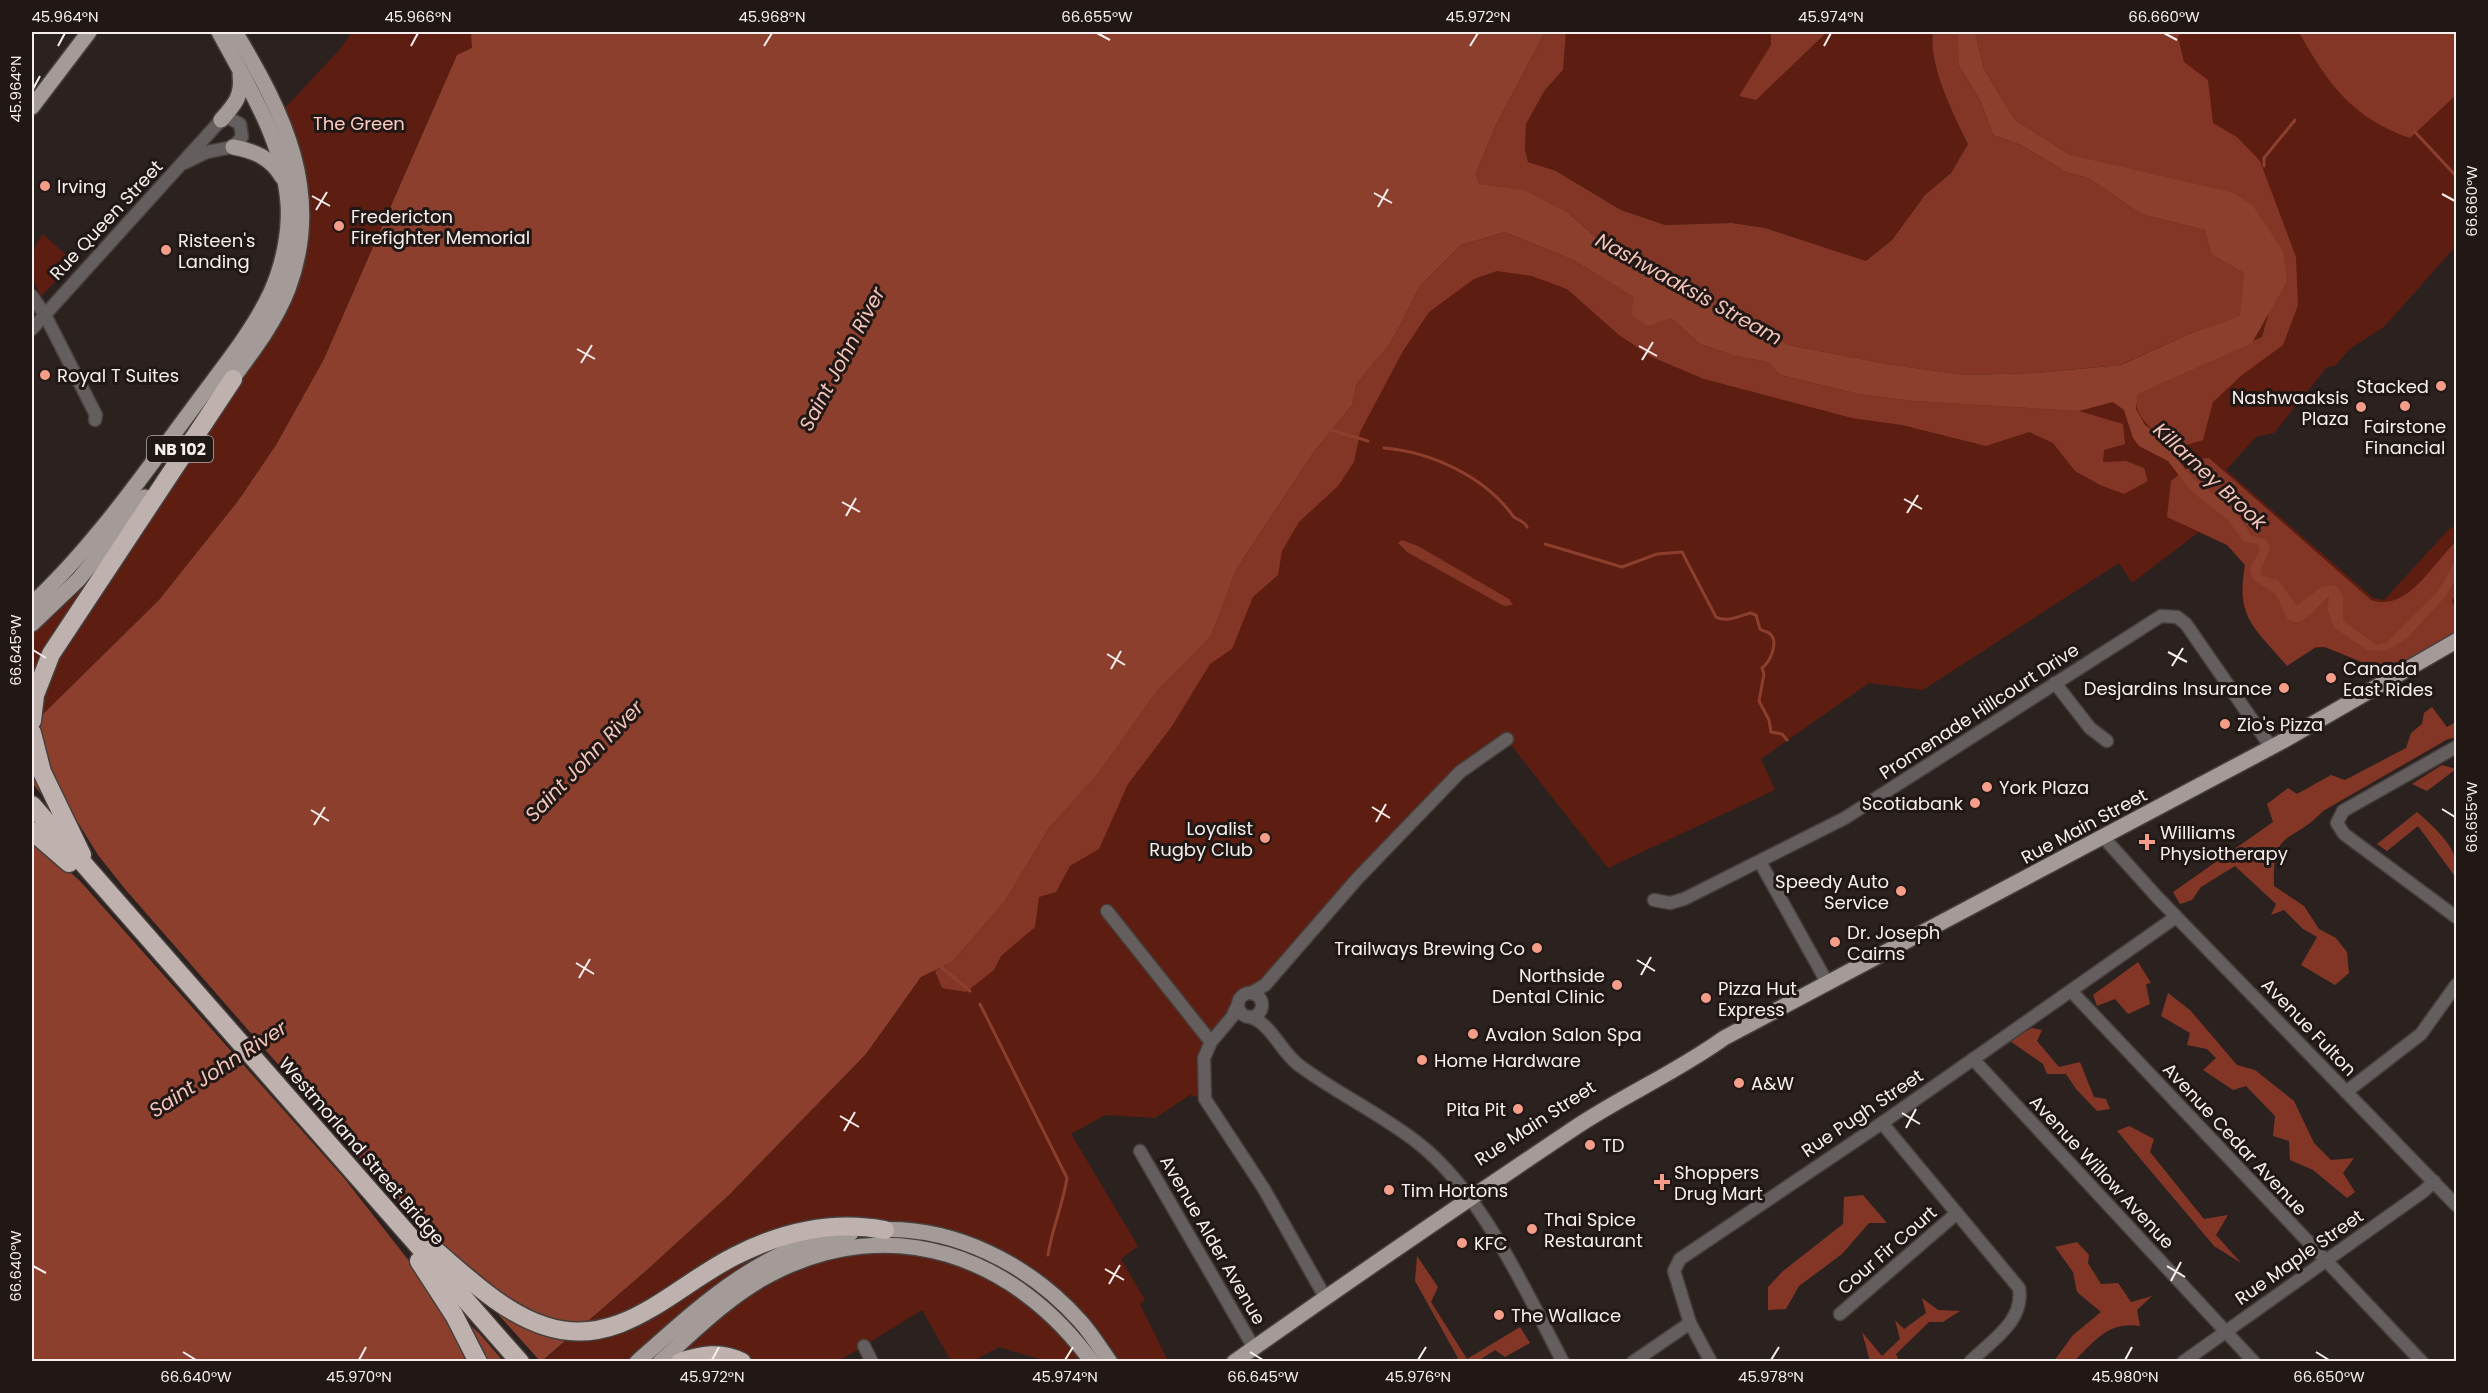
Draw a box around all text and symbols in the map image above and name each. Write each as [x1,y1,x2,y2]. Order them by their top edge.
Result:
text: 45.964°N [31,6,99,27]
text: 45.966°N [384,6,452,27]
text: 45.968°N [738,6,806,27]
text: 66.655°W [1061,6,1133,27]
text: 45.972°N [1446,6,1510,27]
text: 45.974°N [1798,6,1864,27]
text: 66.660°W [2128,6,2200,27]
text: 45.964°N [5,55,26,123]
park label: The Green [313,111,405,136]
street label: Rue Queen Street [44,155,168,285]
text: 66.660°W [2461,165,2482,237]
place label: Irving [57,174,106,199]
marker: Irving [38,179,52,193]
place label: Fredericton Firefighter Memorial [351,204,530,250]
marker: Fredericton Firefighter Memorial [332,219,346,233]
water label: Nashwaaksis Stream [1591,226,1787,352]
place label: Risteen's Landing [178,228,255,274]
marker: Risteen's Landing [159,243,173,257]
water label: Saint John River [792,282,892,436]
place label: Royal T Suites [57,363,179,388]
marker: Royal T Suites [38,368,52,382]
place label: Stacked [2356,374,2429,399]
marker: Stacked [2434,379,2448,393]
place label: Nashwaaksis Plaza [2232,385,2349,431]
marker: Fairstone Financial [2398,399,2412,413]
marker: Nashwaaksis Plaza [2354,400,2368,414]
place label: Fairstone Financial [2364,414,2446,460]
water label: Killarney Brook [2147,416,2274,537]
road number: NB 102 [147,436,213,462]
text: 66.645°W [5,614,26,686]
street label: Promenade Hillcourt Drive [1874,637,2084,785]
place label: Canada East Rides [2343,656,2433,702]
marker: Canada East Rides [2324,671,2338,685]
place label: Desjardins Insurance [2084,676,2272,701]
marker: Desjardins Insurance [2277,681,2291,695]
water label: Saint John River [519,694,650,828]
place label: Zio's Pizza [2237,712,2323,737]
marker: Zio's Pizza [2218,717,2232,731]
place label: York Plaza [1999,775,2089,800]
marker: York Plaza [1980,780,1994,794]
text: 66.655°W [2461,781,2482,853]
street label: Rue Main Street [2017,782,2151,870]
place label: Scotiabank [1862,791,1964,816]
marker: Scotiabank [1968,796,1982,810]
place label: Loyalist Rugby Club [1149,816,1253,862]
place label: Williams Physiotherapy [2160,820,2288,866]
marker: Loyalist Rugby Club [1258,831,1272,845]
marker: Williams Physiotherapy [2138,833,2156,851]
place label: Speedy Auto Service [1775,869,1889,915]
marker: Speedy Auto Service [1894,884,1908,898]
place label: Dr. Joseph Cairns [1847,920,1940,966]
marker: Dr. Joseph Cairns [1828,935,1842,949]
place label: Trailways Brewing Co [1334,936,1525,961]
marker: Trailways Brewing Co [1530,941,1544,955]
place label: Northside Dental Clinic [1492,963,1605,1009]
street label: Avenue Fulton [2256,973,2362,1081]
place label: Pizza Hut Express [1718,976,1797,1022]
marker: Northside Dental Clinic [1610,978,1624,992]
marker: Pizza Hut Express [1699,991,1713,1005]
water label: Saint John River [144,1014,293,1124]
place label: Avalon Salon Spa [1485,1022,1642,1047]
marker: Avalon Salon Spa [1466,1027,1480,1041]
place label: Home Hardware [1434,1048,1581,1073]
street label: Westmorland Street Bridge [273,1052,451,1250]
marker: Home Hardware [1415,1053,1429,1067]
street label: Avenue Cedar Avenue [2157,1057,2313,1221]
street label: Rue Pugh Street [1796,1063,1928,1163]
place label: A&W [1751,1071,1794,1096]
street label: Rue Main Street [1470,1075,1600,1171]
marker: A&W [1732,1076,1746,1090]
street label: Avenue Willow Avenue [2024,1090,2180,1254]
place label: Pita Pit [1446,1097,1506,1122]
marker: Pita Pit [1511,1102,1525,1116]
place label: TD [1602,1133,1624,1158]
marker: TD [1583,1138,1597,1152]
street label: Avenue Alder Avenue [1154,1151,1272,1329]
place label: Shoppers Drug Mart [1674,1160,1763,1206]
marker: Shoppers Drug Mart [1655,1175,1669,1189]
place label: Tim Hortons [1401,1178,1508,1203]
marker: Tim Hortons [1382,1183,1396,1197]
street label: Cour Fir Court [1832,1200,1942,1300]
street label: Rue Maple Street [2230,1203,2368,1311]
place label: Thai Spice Restaurant [1544,1207,1643,1253]
marker: Thai Spice Restaurant [1525,1222,1539,1236]
text: 66.640°W [5,1230,26,1302]
place label: KFC [1474,1231,1508,1256]
marker: KFC [1455,1236,1469,1250]
place label: The Wallace [1511,1303,1621,1328]
marker: The Wallace [1492,1308,1506,1322]
text: 66.640°W [160,1366,232,1387]
text: 45.970°N [326,1366,392,1387]
text: 45.972°N [680,1366,744,1387]
text: 45.974°N [1032,1366,1098,1387]
text: 66.645°W [1227,1366,1299,1387]
text: 45.976°N [1385,1366,1451,1387]
text: 45.978°N [1738,1366,1804,1387]
text: 45.980°N [2091,1366,2159,1387]
text: 66.650°W [2293,1366,2365,1387]

